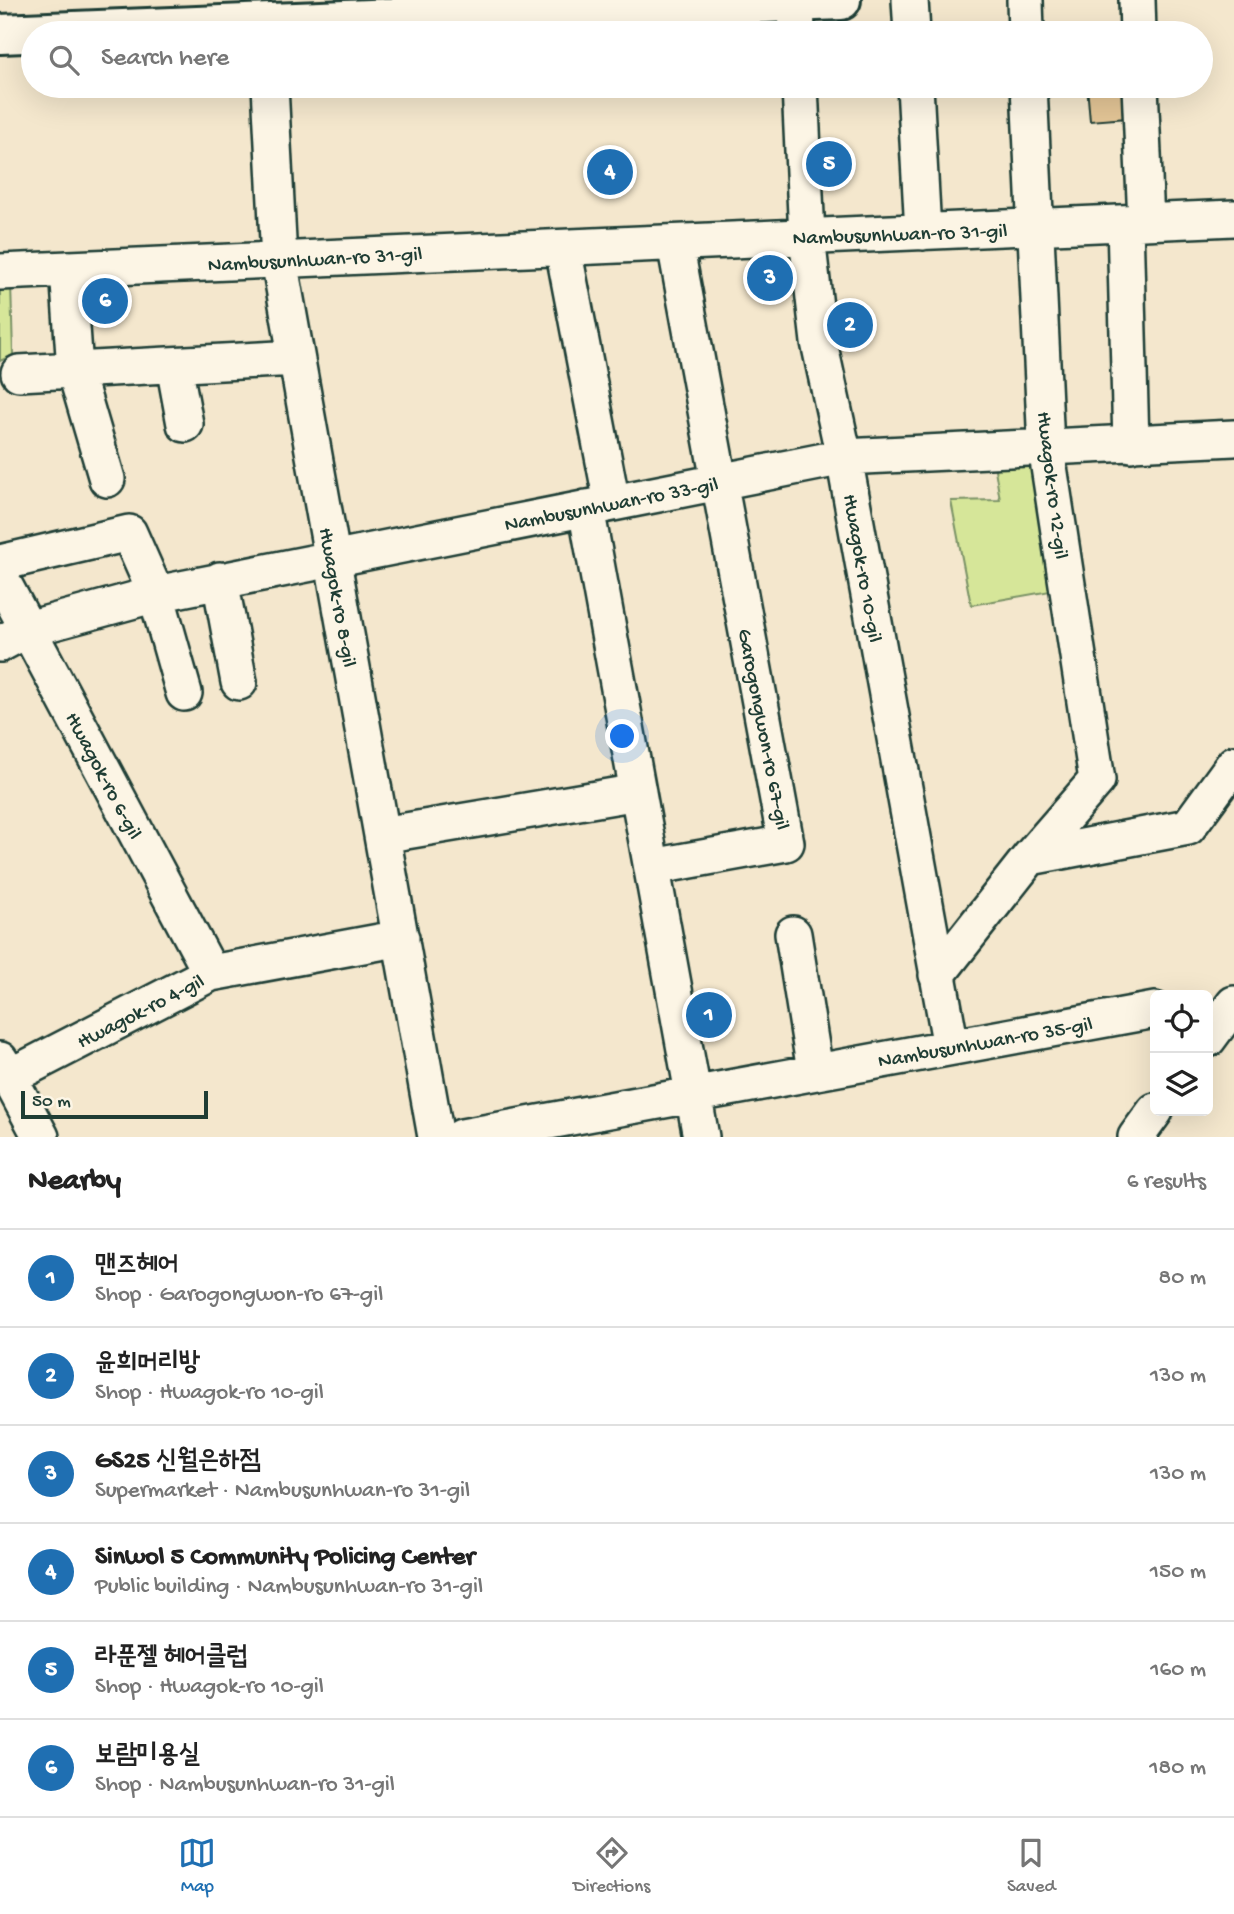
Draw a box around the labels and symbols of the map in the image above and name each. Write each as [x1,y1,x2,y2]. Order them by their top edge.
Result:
pin: 5 [806,138,852,190]
pin: 4 [587,146,633,198]
street label: Nambusunhwan-ro 31-gil [792,220,1008,253]
street label: Nambusunhwan-ro 31-gil [207,243,423,280]
pin: 3 [747,252,793,304]
pin: 6 [82,275,128,327]
pin: 2 [827,299,873,351]
street label: Hwagok-ro 12-gil [1029,410,1072,561]
street label: Nambusunhwan-ro 33-gil [503,473,721,539]
street label: Hwagok-ro 10-gil [835,492,886,645]
street label: Hwagok-ro 8-gil [311,526,360,669]
street label: Garogongwon-ro 67-gil [730,627,793,832]
street label: Hwagok-ro 6-gil [58,709,146,844]
your location [605,719,639,753]
street label: Hwagok-ro 4-gil [74,970,209,1056]
pin: 1 [686,989,732,1041]
street label: Nambusunhwan-ro 35-gil [876,1013,1095,1076]
scale bar [21,1088,208,1120]

